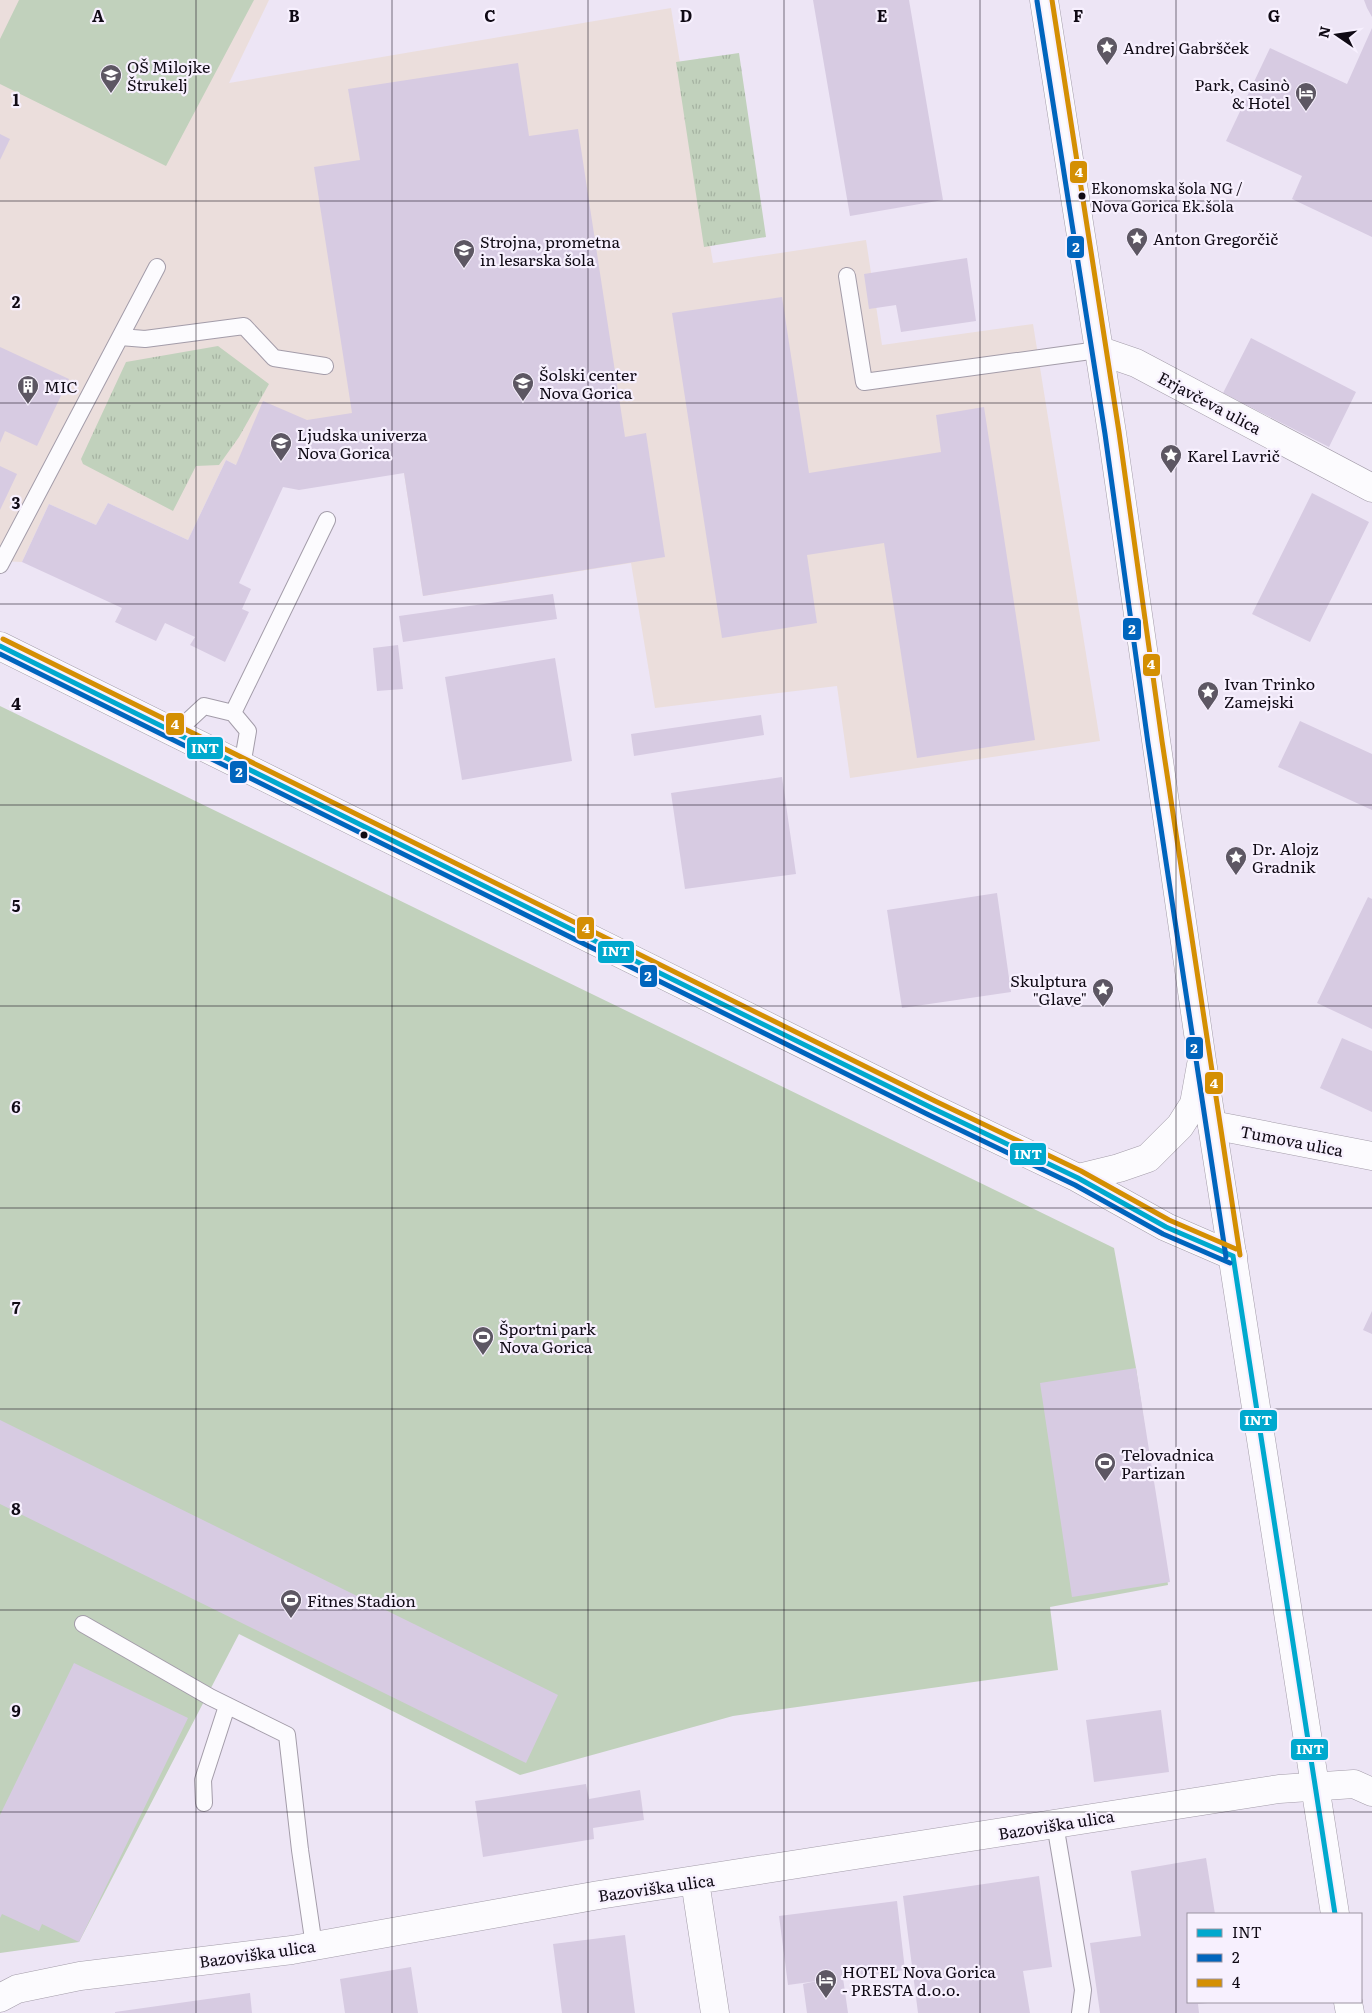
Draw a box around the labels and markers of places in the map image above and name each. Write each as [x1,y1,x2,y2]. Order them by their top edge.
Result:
place icon: Andrej Gabršček [1095,35,1119,66]
place label: Andrej Gabršček [1123,35,1249,59]
place label: OŠ Milojke Štrukelj [127,54,210,96]
school or university icon: OŠ Milojke Štrukelj [99,63,123,94]
place label: Park, Casinò & Hotel [1195,72,1290,114]
hotel icon: Park, Casinò & Hotel [1294,81,1318,112]
place label: Ekonomska šola NG / Nova Gorica Ek.šola [1091,176,1243,217]
marker: Ekonomska šola NG / Nova Gorica Ek.šola [1077,191,1087,201]
place icon: Anton Gregorčič [1125,226,1149,257]
place label: Anton Gregorčič [1153,226,1278,250]
place label: Strojna, prometna in lesarska šola [480,229,620,271]
school or university icon: Strojna, prometna in lesarska šola [452,238,476,269]
place label: Šolski center Nova Gorica [539,362,637,404]
school or university icon: Šolski center Nova Gorica [511,371,535,402]
building icon: MIC [16,374,40,405]
place label: MIC [44,374,78,398]
place label: Ljudska univerza Nova Gorica [297,422,428,464]
school or university icon: Ljudska univerza Nova Gorica [269,431,293,462]
place icon: Karel Lavrič [1159,443,1183,474]
place label: Karel Lavrič [1187,443,1280,467]
place label: Ivan Trinko Zamejski [1224,671,1315,713]
place icon: Ivan Trinko Zamejski [1196,680,1220,711]
unlabelled marker [359,830,369,840]
place label: Dr. Alojz Gradnik [1252,836,1319,878]
place icon: Dr. Alojz Gradnik [1224,845,1248,876]
place label: Skulptura "Glave" [1010,968,1087,1010]
place icon: Skulptura "Glave" [1091,977,1115,1008]
place label: Športni park Nova Gorica [499,1316,596,1358]
sports icon: Športni park Nova Gorica [471,1325,495,1356]
place label: Telovadnica Partizan [1121,1442,1214,1484]
sports icon: Telovadnica Partizan [1093,1451,1117,1482]
sports icon: Fitnes Stadion [279,1588,303,1619]
place label: Fitnes Stadion [307,1588,416,1612]
place label: HOTEL Nova Gorica - PRESTA d.o.o. [842,1959,996,2001]
hotel icon: HOTEL Nova Gorica - PRESTA d.o.o. [814,1968,838,1999]

